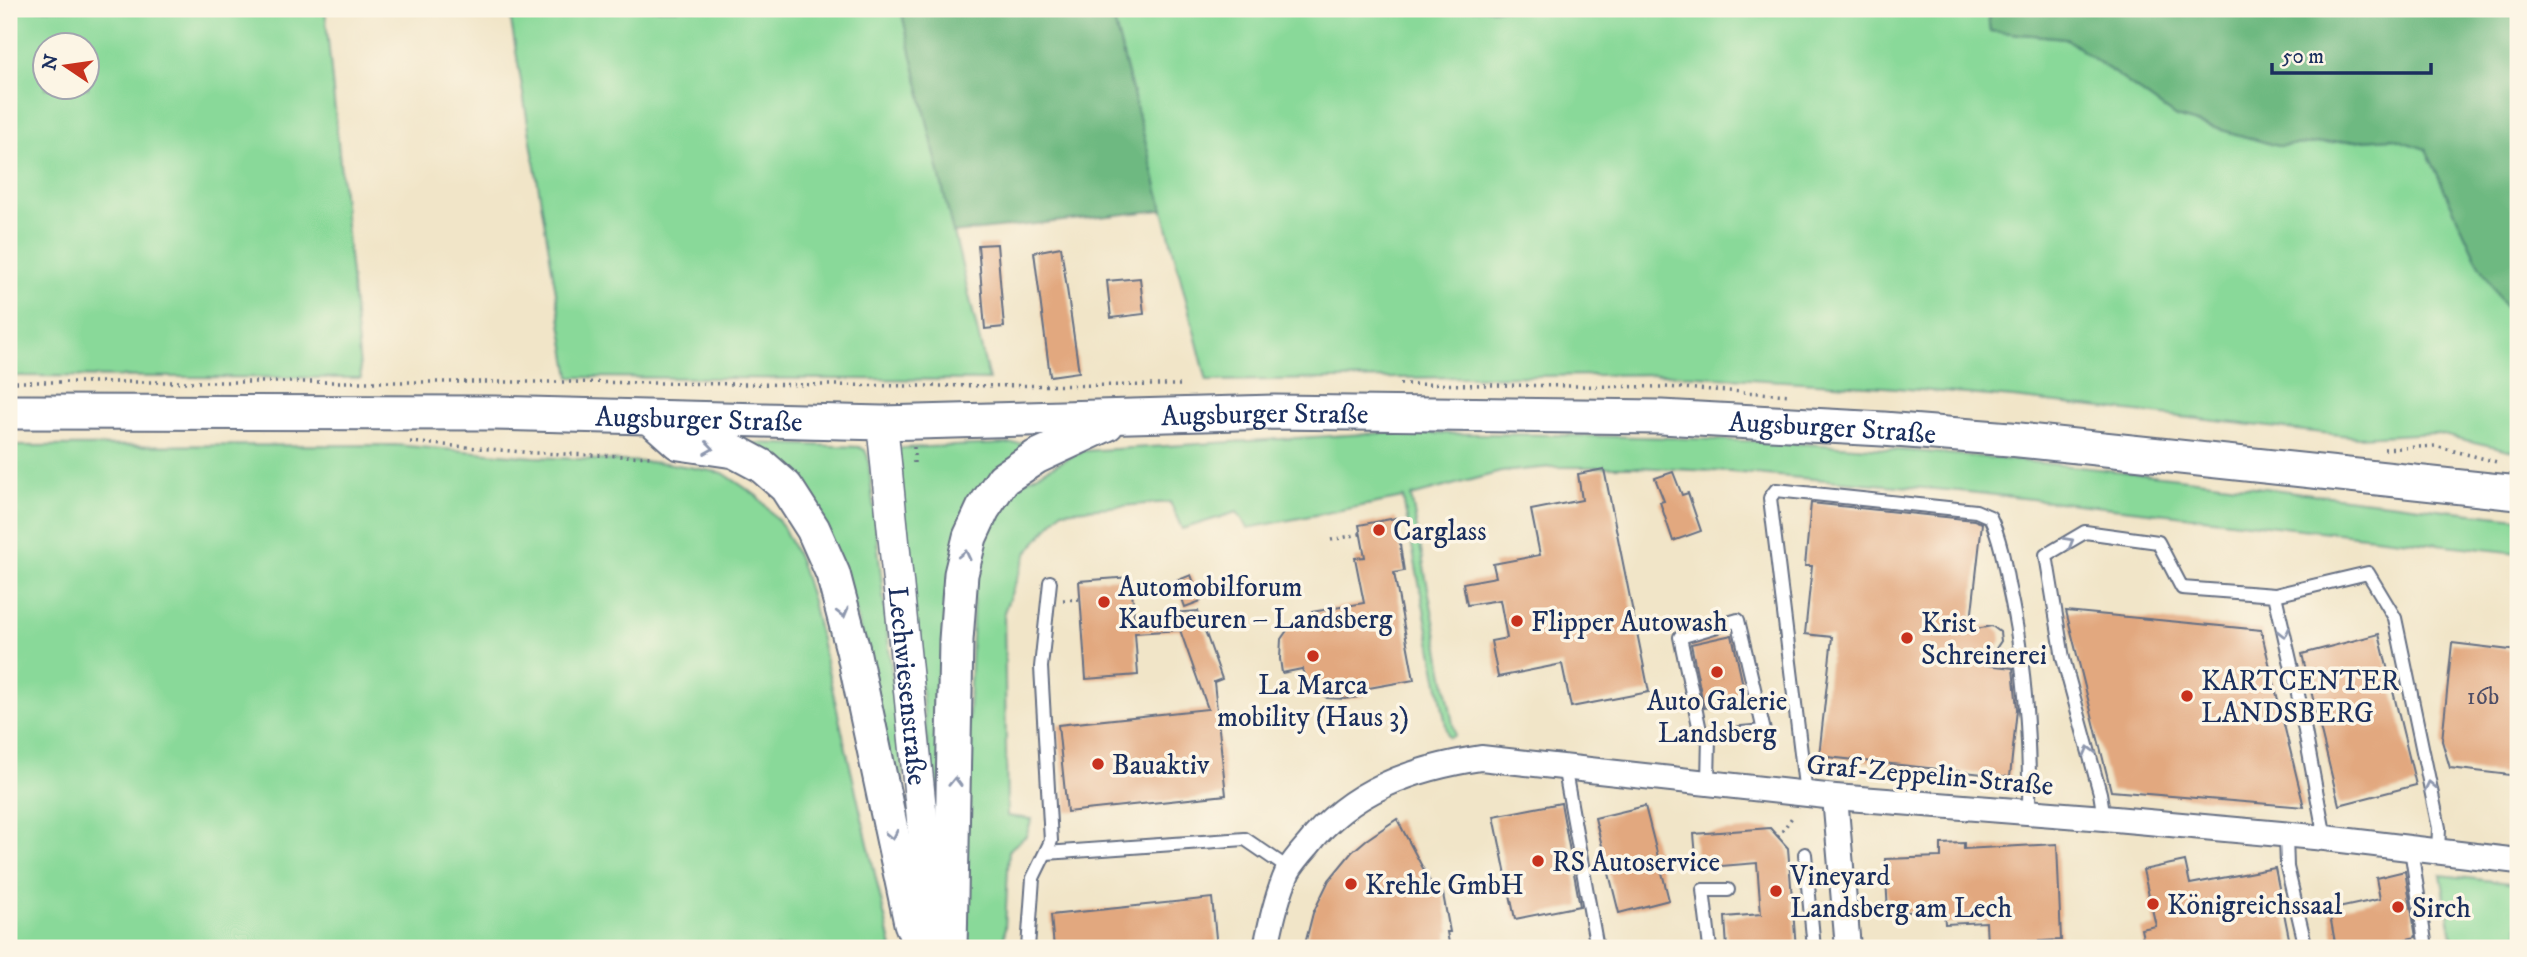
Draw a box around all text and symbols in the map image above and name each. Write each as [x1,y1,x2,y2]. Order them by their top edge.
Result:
north arrow [32,32,102,102]
scale bar [2272,32,2431,76]
text: 50 m [2282,44,2324,70]
text: N [38,52,64,73]
street label: Augsburger Straße [1160,396,1369,434]
street label: Augsburger Straße [595,400,803,440]
street label: Augsburger Straße [1728,405,1937,452]
one-way arrow [704,440,715,455]
place label: Carglass [1393,514,1487,549]
marker: Carglass [1371,522,1387,538]
one-way arrow [2062,537,2074,550]
one-way arrow [957,549,972,561]
place label: Automobilforum Kaufbeuren – Landsberg [1118,570,1393,637]
street label: Lechwiesenstraße [880,585,934,787]
marker: Automobilforum Kaufbeuren – Landsberg [1096,594,1112,610]
place label: Flipper Autowash [1531,605,1728,640]
one-way arrow [835,606,849,618]
place label: Krist Schreinerei [1921,606,2047,673]
marker: Flipper Autowash [1509,613,1525,629]
one-way arrow [2276,627,2290,639]
marker: Krist Schreinerei [1899,630,1915,646]
marker: La Marca mobility (Haus 3) [1305,648,1321,664]
marker: Auto Galerie Landsberg [1709,664,1725,680]
place label: KARTCENTER LANDSBERG [2201,664,2400,731]
place label: La Marca mobility (Haus 3) [1217,668,1409,735]
house number: 16b [2467,682,2499,712]
place label: Auto Galerie Landsberg [1647,684,1787,751]
marker: KARTCENTER LANDSBERG [2179,688,2195,704]
one-way arrow [2082,745,2097,757]
street label: Graf-Zeppelin-Straße [1805,747,2055,804]
place label: Bauaktiv [1112,748,1210,783]
marker: Bauaktiv [1090,756,1106,772]
one-way arrow [947,776,963,787]
one-way arrow [2424,780,2439,792]
one-way arrow [884,829,898,841]
place label: RS Autoservice [1552,845,1720,880]
marker: RS Autoservice [1530,853,1546,869]
place label: Vineyard Landsberg am Lech [1789,859,2012,926]
place label: Krehle GmbH [1365,868,1524,903]
marker: Krehle GmbH [1343,876,1359,892]
marker: Vineyard Landsberg am Lech [1768,883,1784,899]
place label: Königreichssaal [2167,888,2343,923]
place label: Sirch [2412,891,2471,926]
marker: Königreichssaal [2145,896,2161,912]
marker: Sirch [2390,899,2406,915]

